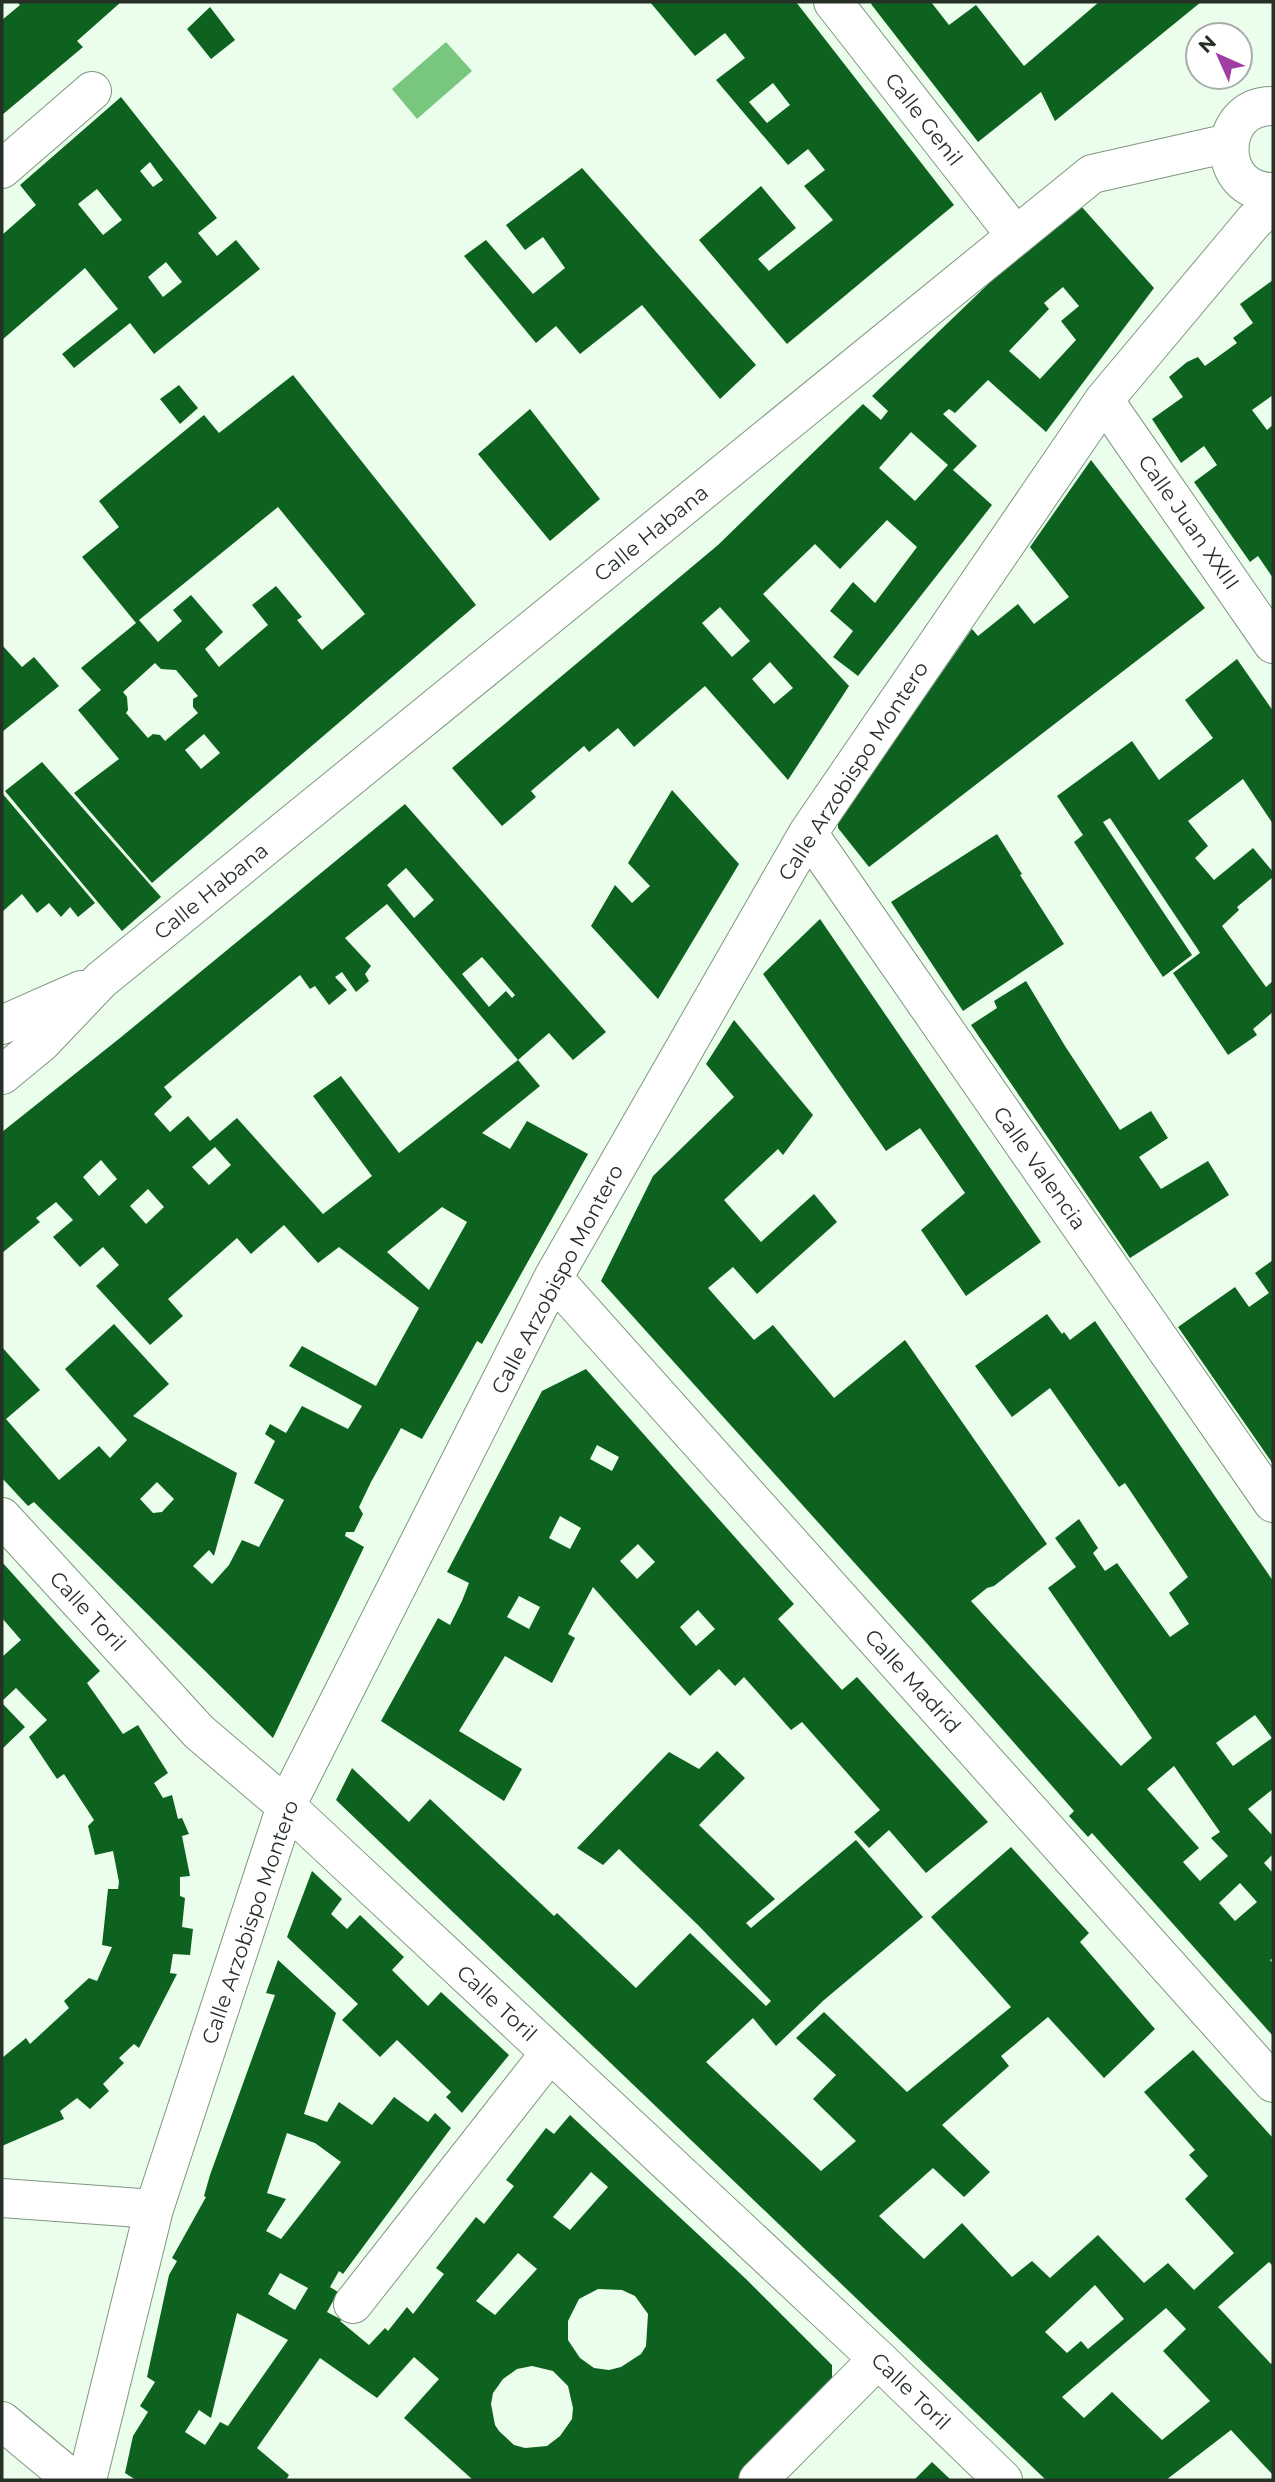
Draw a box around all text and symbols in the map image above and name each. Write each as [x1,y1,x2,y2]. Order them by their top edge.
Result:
north arrow [1184,21,1254,91]
text: N [1194,31,1221,58]
street label: Calle Genil [880,68,968,170]
street label: Calle Juan XXIII [1133,450,1245,594]
street label: Calle Habana [589,479,713,587]
street label: Calle Arzobispo Montero [773,657,933,885]
street label: Calle Habana [149,837,273,945]
street label: Calle Valencia [988,1102,1092,1234]
street label: Calle Arzobispo Montero [486,1160,628,1398]
street label: Calle Toril [45,1566,131,1656]
street label: Calle Madrid [860,1624,966,1738]
street label: Calle Arzobispo Montero [196,1797,304,2047]
street label: Calle Toril [452,1960,542,2046]
street label: Calle Toril [866,2347,956,2435]

